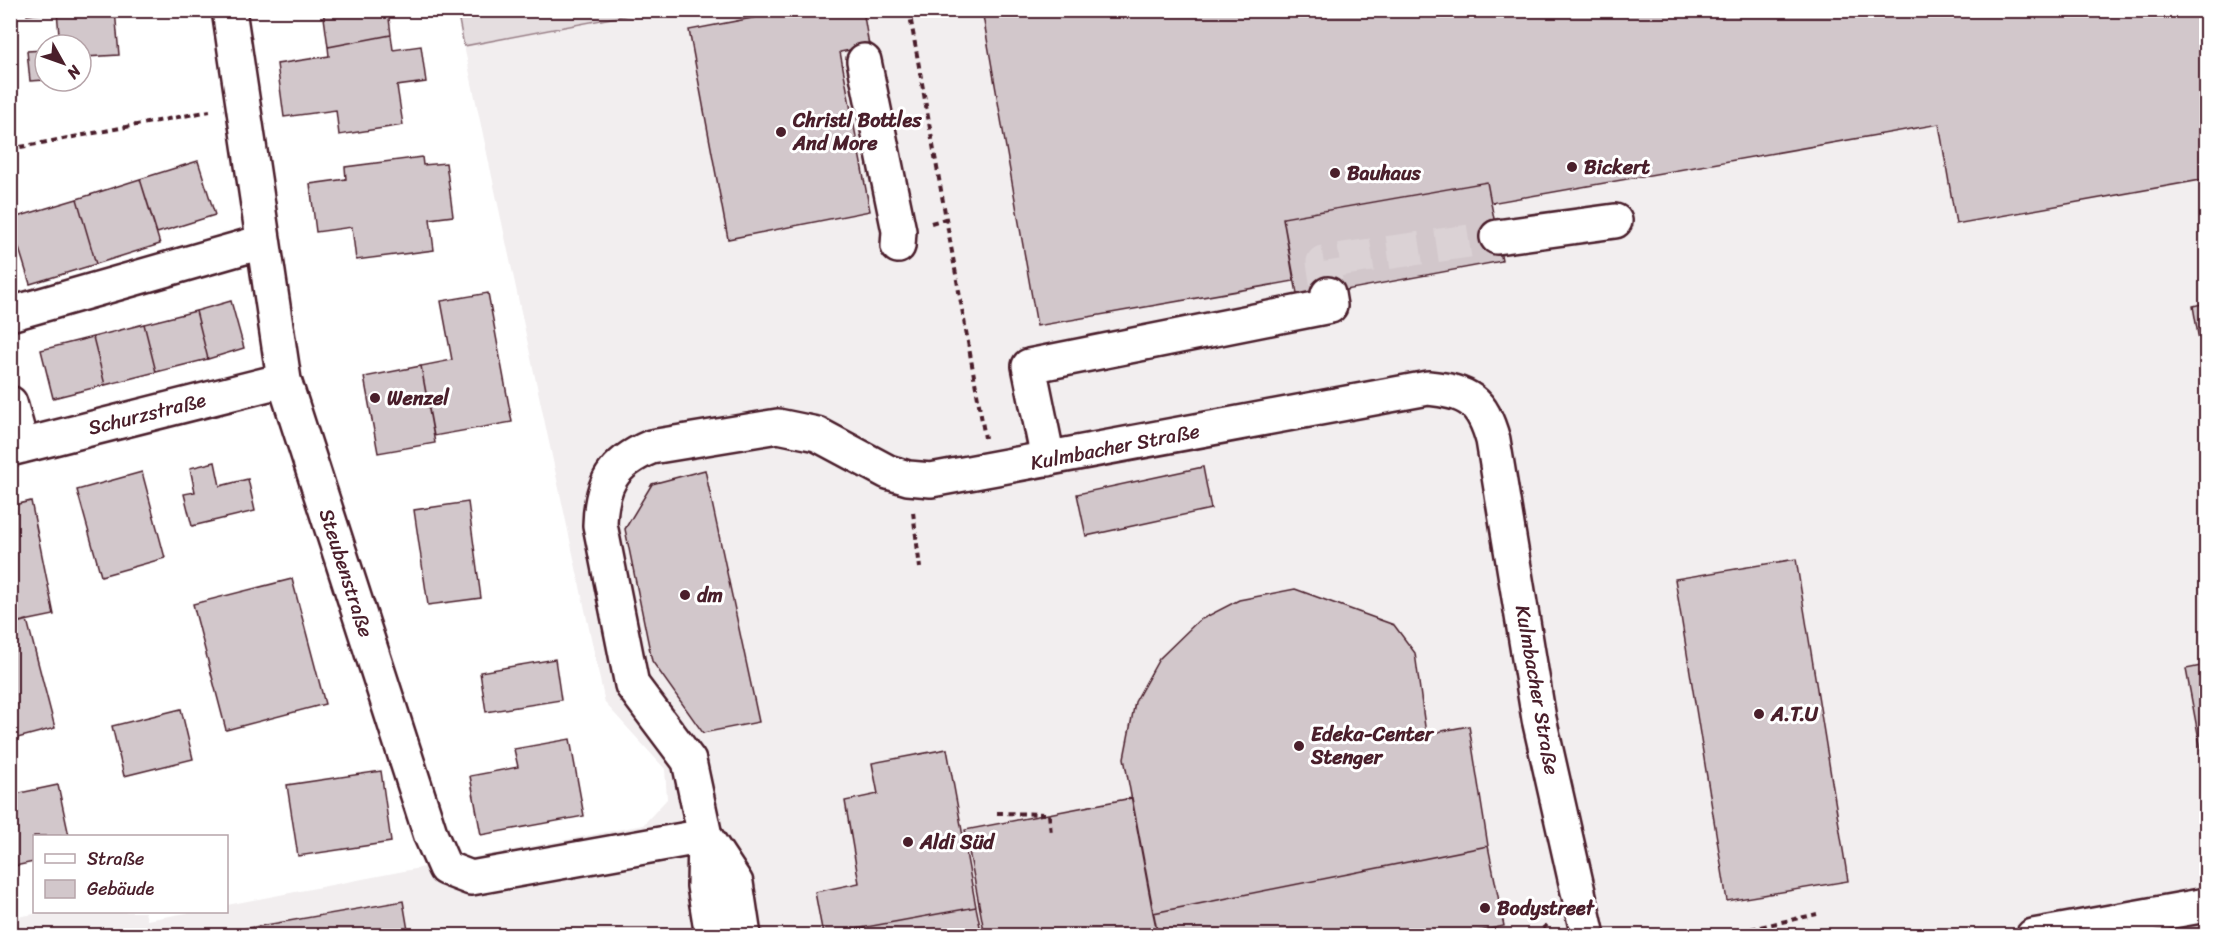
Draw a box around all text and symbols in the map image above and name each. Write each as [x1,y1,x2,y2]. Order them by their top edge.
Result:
north arrow [33,33,93,93]
text: N [59,58,89,87]
place label: Christl Bottles And More [792,103,922,161]
marker: Christl Bottles And More [774,125,788,139]
place label: Bickert [1584,150,1650,185]
place label: Bauhaus [1347,156,1422,191]
marker: Bickert [1565,160,1579,174]
marker: Bauhaus [1328,166,1342,180]
place label: Wenzel [387,381,450,416]
street label: Schurzstraße [84,382,210,446]
marker: Wenzel [368,391,382,405]
street label: Kulmbacher Straße [1027,413,1203,481]
street label: Steubenstraße [309,504,383,642]
place label: dm [697,578,723,613]
marker: dm [678,588,692,602]
street label: Kulmbacher Straße [1505,602,1569,778]
place label: A.T.U [1770,697,1819,732]
marker: A.T.U [1752,707,1766,721]
place label: Edeka-Center Stenger [1310,717,1435,775]
marker: Edeka-Center Stenger [1292,739,1306,753]
place label: Aldi Süd [919,825,996,860]
legend [33,835,228,913]
marker: Aldi Süd [901,835,915,849]
text: Straße [87,843,144,875]
text: Gebäude [87,873,155,905]
place label: Bodystreet [1497,891,1596,926]
marker: Bodystreet [1478,901,1492,915]

